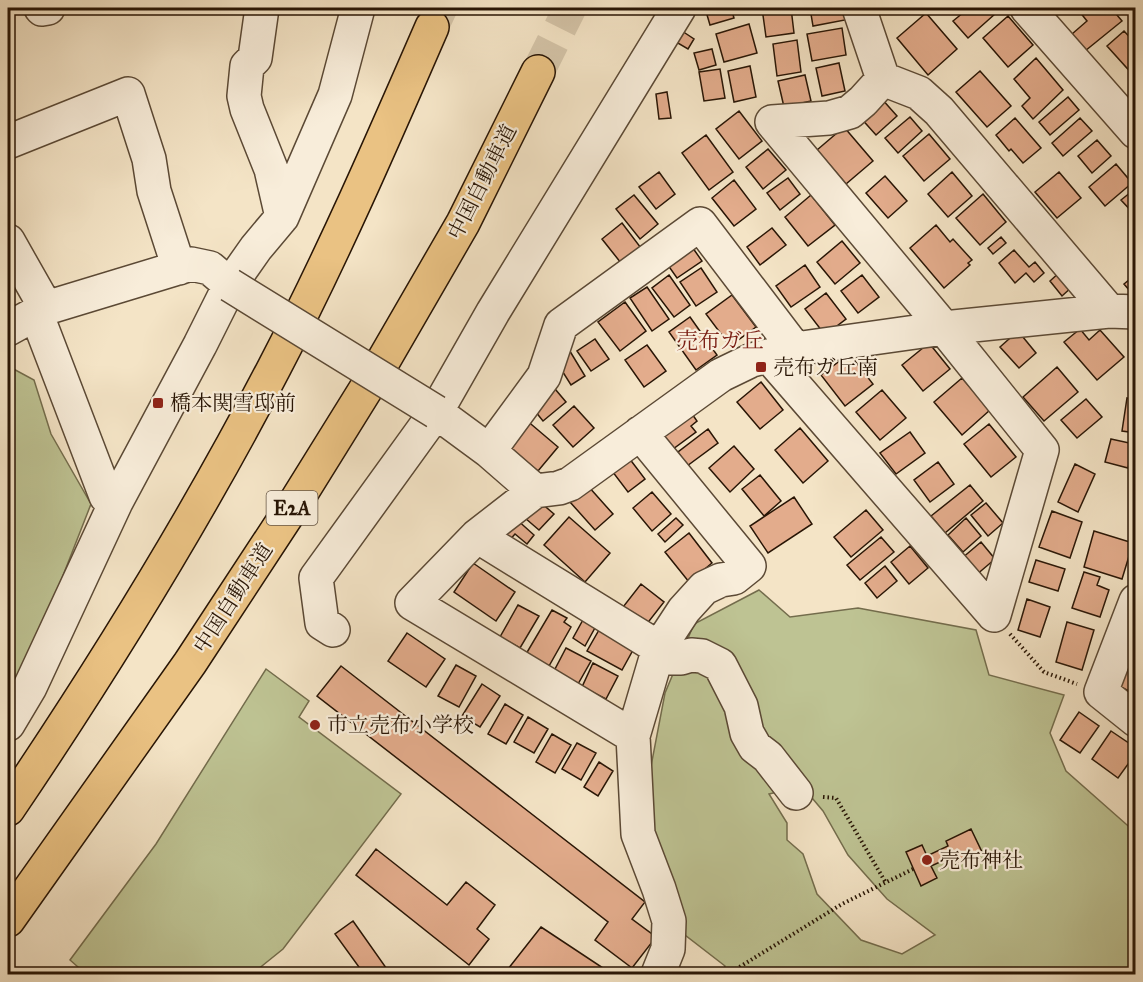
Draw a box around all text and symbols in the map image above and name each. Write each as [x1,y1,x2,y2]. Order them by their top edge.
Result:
street label: 中国自動車道 [442,120,522,244]
district label: 売布ガ丘 [676,327,764,354]
place label: 売布ガ丘南 [773,354,878,380]
marker: 売布ガ丘南 [754,360,768,374]
place label: 橋本関雪邸前 [170,390,296,416]
marker: 橋本関雪邸前 [151,396,165,410]
road number: E2A [266,491,318,525]
street label: 中国自動車道 [188,538,278,658]
place label: 市立売布小学校 [327,712,474,738]
marker: 市立売布小学校 [308,718,322,732]
place label: 売布神社 [939,847,1023,873]
marker: 売布神社 [920,853,934,867]

